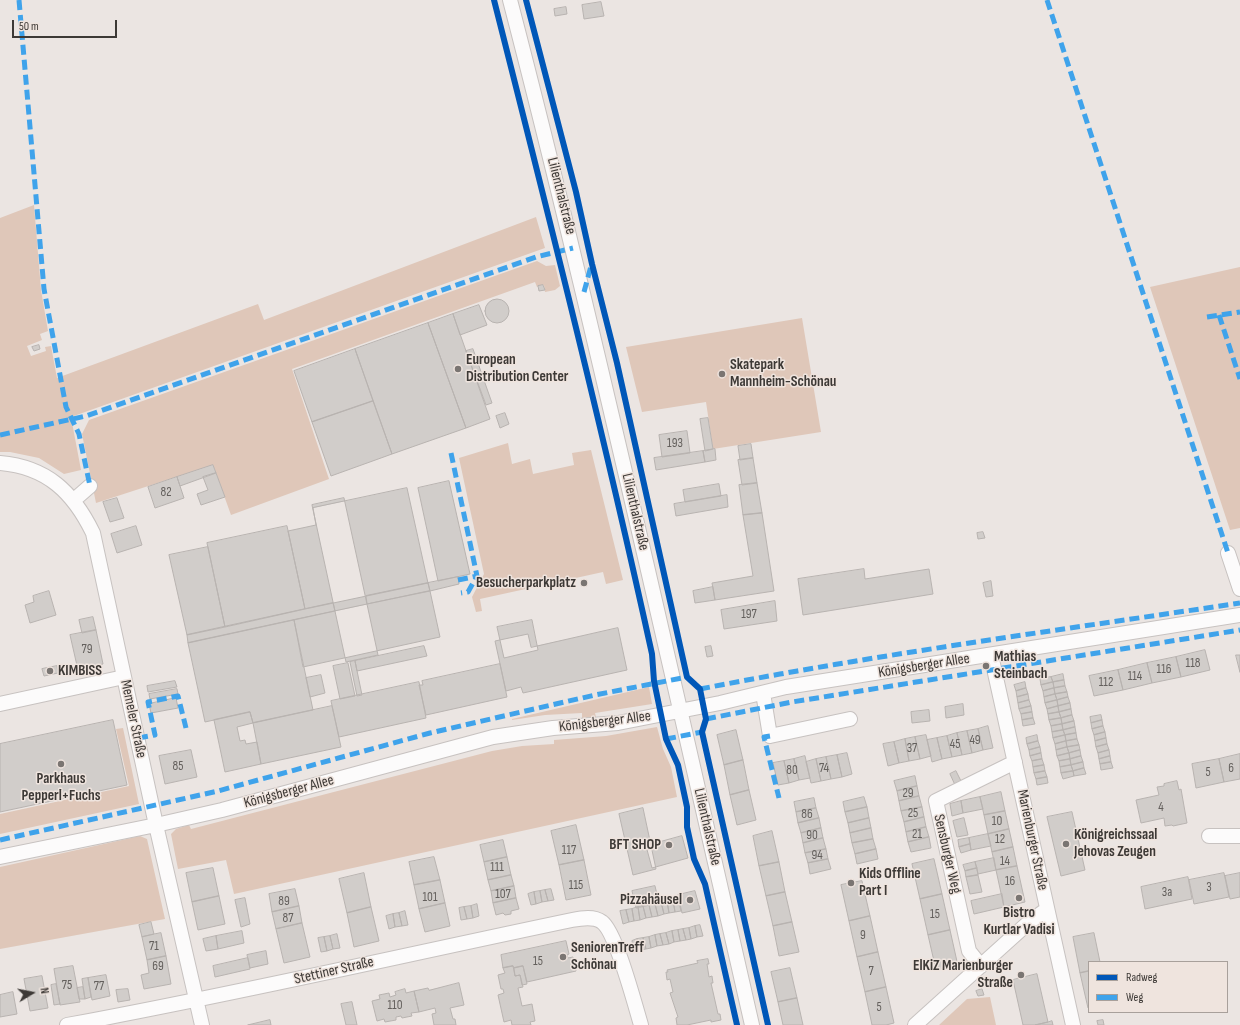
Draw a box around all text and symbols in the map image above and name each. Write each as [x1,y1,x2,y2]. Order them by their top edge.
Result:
scale bar [14,12,119,38]
text: 50 m [19,19,39,34]
street label: Lilienthalstraße [543,156,579,236]
place label: European Distribution Center [466,351,568,386]
place label: Skatepark Mannheim-Schönau [730,356,836,391]
marker: European Distribution Center [453,364,463,374]
marker: Skatepark Mannheim-Schönau [717,369,727,379]
house number: 193 [667,436,683,452]
street label: Lilienthalstraße [617,472,653,552]
house number: 82 [160,485,172,501]
place label: Besucherparkplatz [476,574,576,592]
marker: Besucherparkplatz [579,578,589,588]
house number: 197 [741,607,757,623]
house number: 79 [82,642,92,658]
place label: Mathias Steinbach [994,648,1047,683]
street label: Königsberger Allee [877,650,971,682]
house number: 118 [1186,656,1200,672]
marker: Mathias Steinbach [981,661,991,671]
place label: KIMBISS [58,662,102,680]
house number: 116 [1157,662,1171,678]
marker: KIMBISS [45,666,55,676]
house number: 114 [1128,669,1142,685]
house number: 112 [1099,675,1113,691]
street label: Memeler Straße [116,678,150,760]
street label: Königsberger Allee [558,707,652,737]
house number: 49 [969,733,981,749]
house number: 45 [950,737,960,753]
house number: 37 [907,741,917,757]
marker: Parkhaus Pepperl+Fuchs [56,759,66,769]
house number: 85 [173,759,183,775]
house number: 74 [819,761,829,777]
house number: 6 [1228,761,1234,777]
house number: 80 [786,763,798,779]
house number: 5 [1205,765,1211,781]
place label: Parkhaus Pepperl+Fuchs [21,770,101,805]
street label: Königsberger Allee [242,771,336,813]
house number: 29 [902,786,914,802]
street label: Lilienthalstraße [689,787,725,867]
street label: Marienburger Straße [1013,788,1051,892]
house number: 4 [1158,800,1164,816]
house number: 25 [908,806,918,822]
house number: 86 [801,807,813,823]
street label: Sensburger Weg [929,813,965,895]
house number: 10 [992,814,1002,830]
place label: Königreichssaal Jehovas Zeugen [1074,826,1157,861]
house number: 21 [912,827,922,843]
house number: 90 [806,828,818,844]
house number: 12 [995,832,1005,848]
place label: BFT SHOP [609,836,661,854]
marker: Königreichssaal Jehovas Zeugen [1061,839,1071,849]
marker: BFT SHOP [664,840,674,850]
house number: 117 [562,843,576,859]
house number: 94 [811,848,823,864]
house number: 14 [1000,854,1010,870]
house number: 111 [490,860,504,876]
place label: Kids Offline Part I [859,865,921,900]
house number: 16 [1005,874,1015,890]
house number: 115 [569,878,583,894]
marker: Kids Offline Part I [846,878,856,888]
house number: 3 [1206,880,1212,896]
house number: 3a [1162,885,1172,901]
house number: 107 [495,887,511,903]
house number: 101 [423,890,437,906]
place label: Pizzahäusel [620,891,682,909]
marker: Bistro Kurtlar Vadisi [1014,893,1024,903]
house number: 89 [278,894,290,910]
marker: Pizzahäusel [685,895,695,905]
place label: Bistro Kurtlar Vadisi [983,904,1055,939]
house number: 15 [930,907,940,923]
house number: 87 [283,911,293,927]
house number: 9 [860,928,866,944]
house number: 71 [149,939,159,955]
place label: SeniorenTreff Schönau [571,939,644,974]
marker: SeniorenTreff Schönau [558,952,568,962]
street label: Stettiner Straße [292,953,376,989]
house number: 15 [533,954,543,970]
place label: ElKiZ Marienburger Straße [913,957,1013,992]
house number: 69 [152,959,164,975]
legend [1088,961,1228,1013]
house number: 7 [868,964,874,980]
marker: ElKiZ Marienburger Straße [1016,970,1026,980]
text: Radweg [1126,970,1157,985]
north arrow [12,973,52,1013]
house number: 75 [62,978,72,994]
house number: 77 [94,979,104,995]
text: N [37,987,51,995]
text: Weg [1126,990,1143,1005]
house number: 110 [388,998,402,1014]
house number: 5 [876,1000,882,1016]

